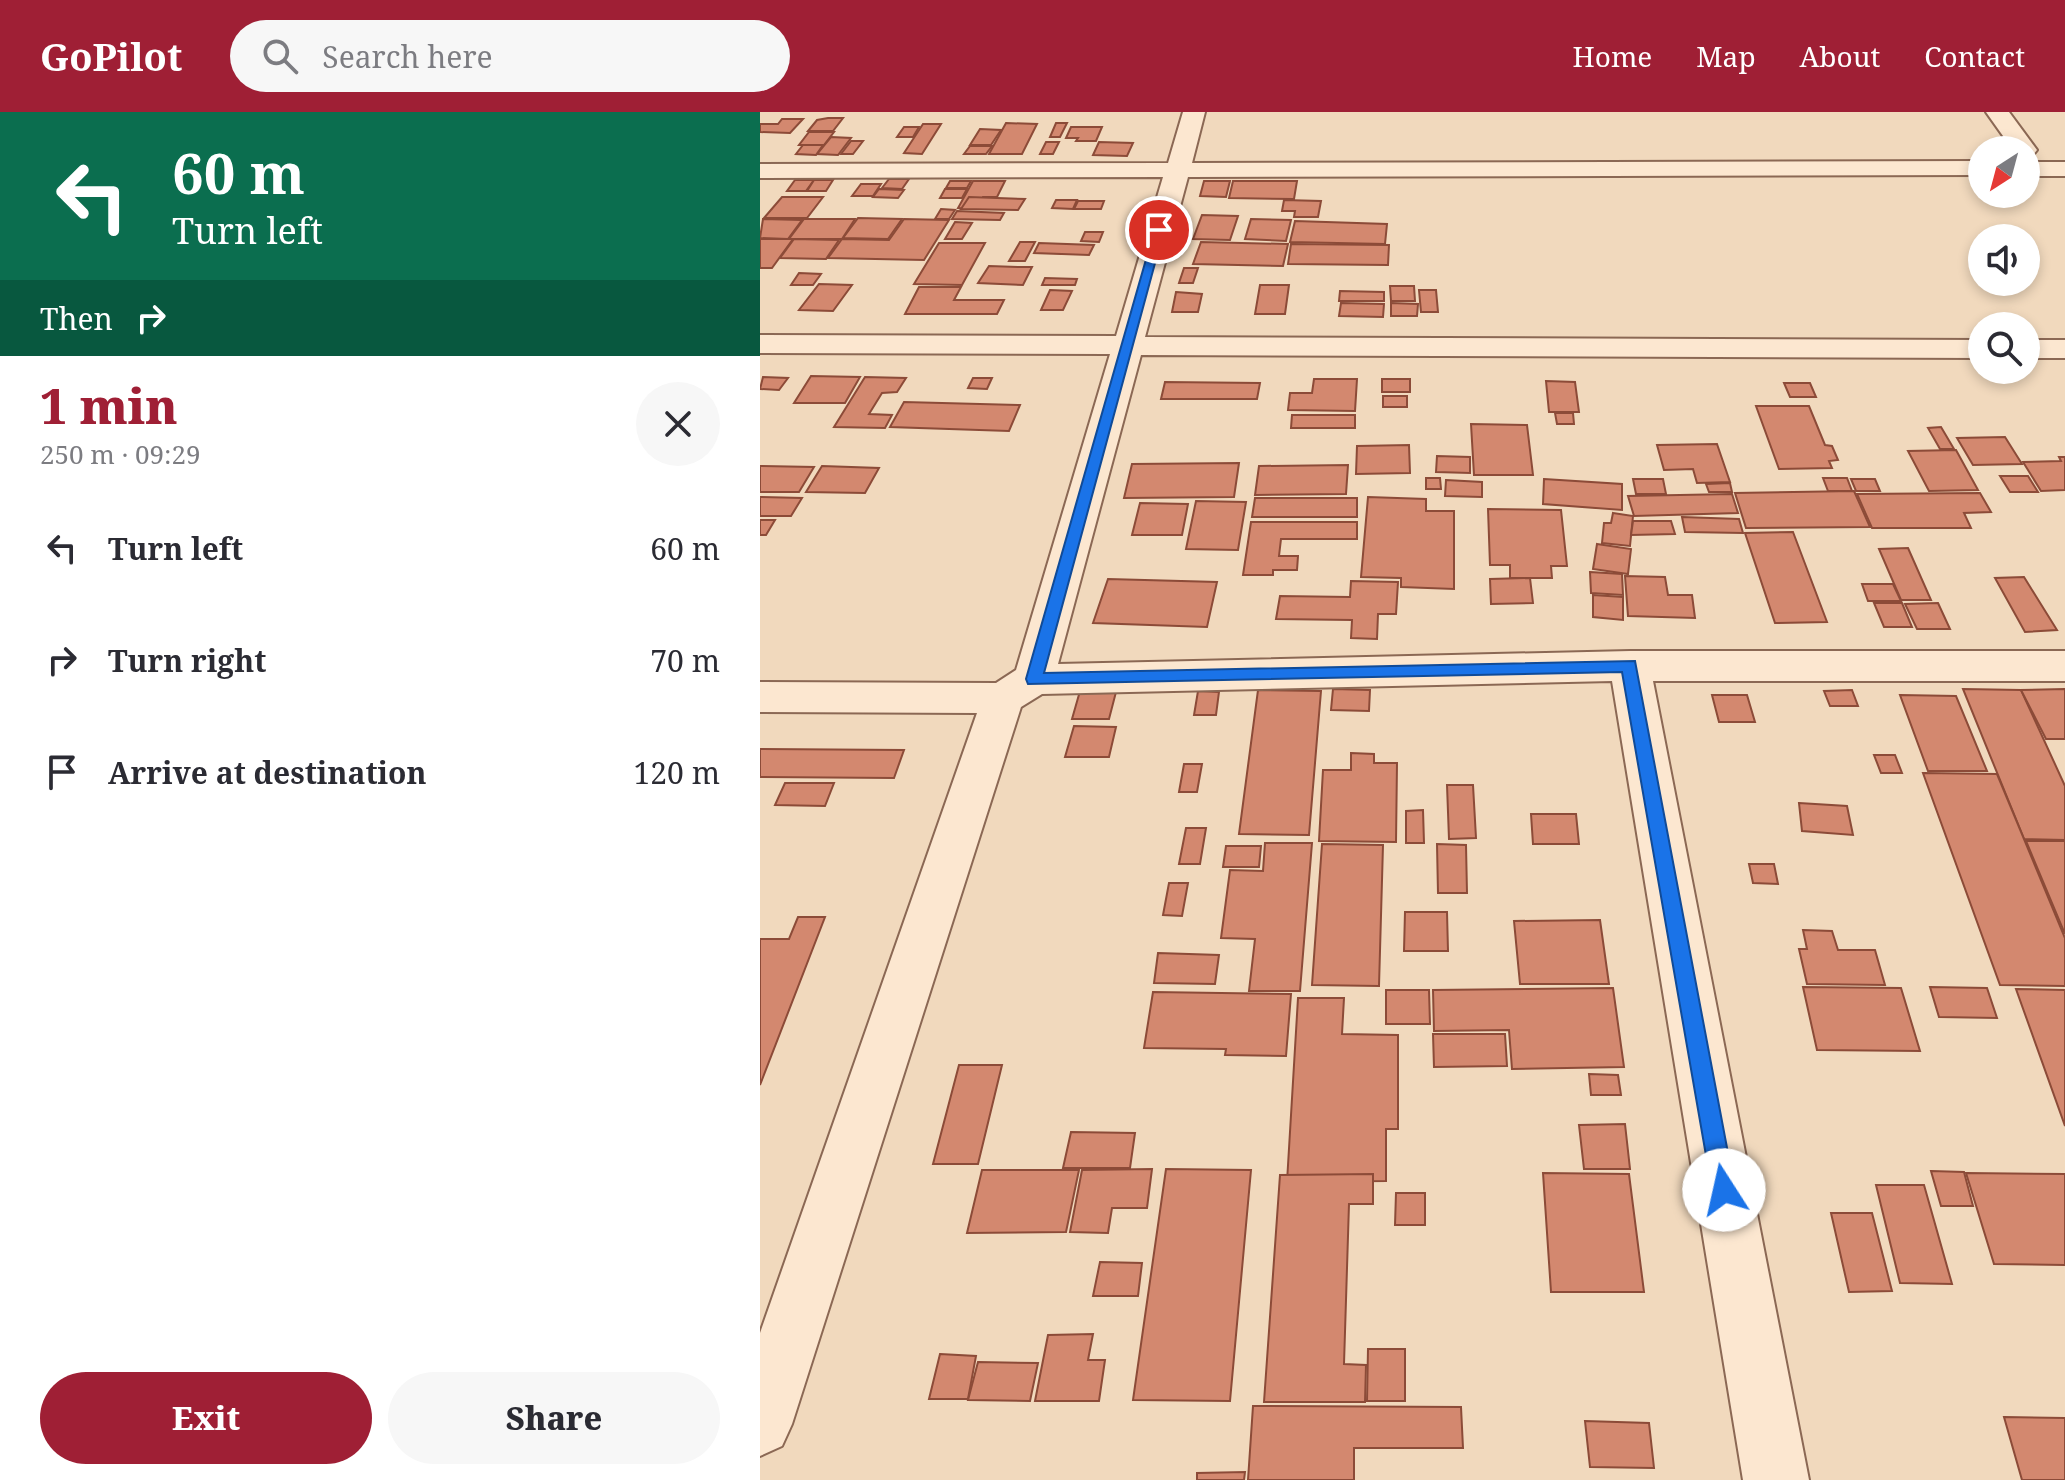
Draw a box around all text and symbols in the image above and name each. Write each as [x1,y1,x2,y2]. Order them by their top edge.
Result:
search box [230,20,790,92]
text: GoPilot [40,30,182,82]
icon: search [258,34,302,78]
text: Search here [322,36,493,77]
text: Home [1573,37,1652,75]
text: Map [1696,37,1756,75]
text: About [1800,37,1880,75]
text: Contact [1924,37,2025,75]
text: 60 m [172,134,305,210]
north arrow [1968,136,2040,208]
map controls [1968,136,2040,384]
icon: left [40,144,144,248]
pin [1125,196,1193,264]
text: Turn left [172,206,323,255]
icon: arrive [1137,208,1181,252]
button: sound [1968,224,2040,296]
icon: right [129,296,173,340]
text: Then [40,298,113,339]
button: search [1968,312,2040,384]
text: 1 min [40,373,178,438]
button: close [636,382,720,466]
text: 250 m · 09:29 [40,436,201,472]
icon: left [40,526,84,570]
text: Turn left [108,528,243,569]
text: 60 m [650,528,720,569]
icon: right [40,638,84,682]
text: Turn right [108,640,266,681]
text: 70 m [650,640,720,681]
icon: arrive [40,750,84,794]
text: Arrive at destination [108,752,427,793]
text: 120 m [634,752,720,793]
position arrow [1682,1148,1766,1232]
button: Exit [40,1372,372,1464]
button: Share [388,1372,720,1464]

